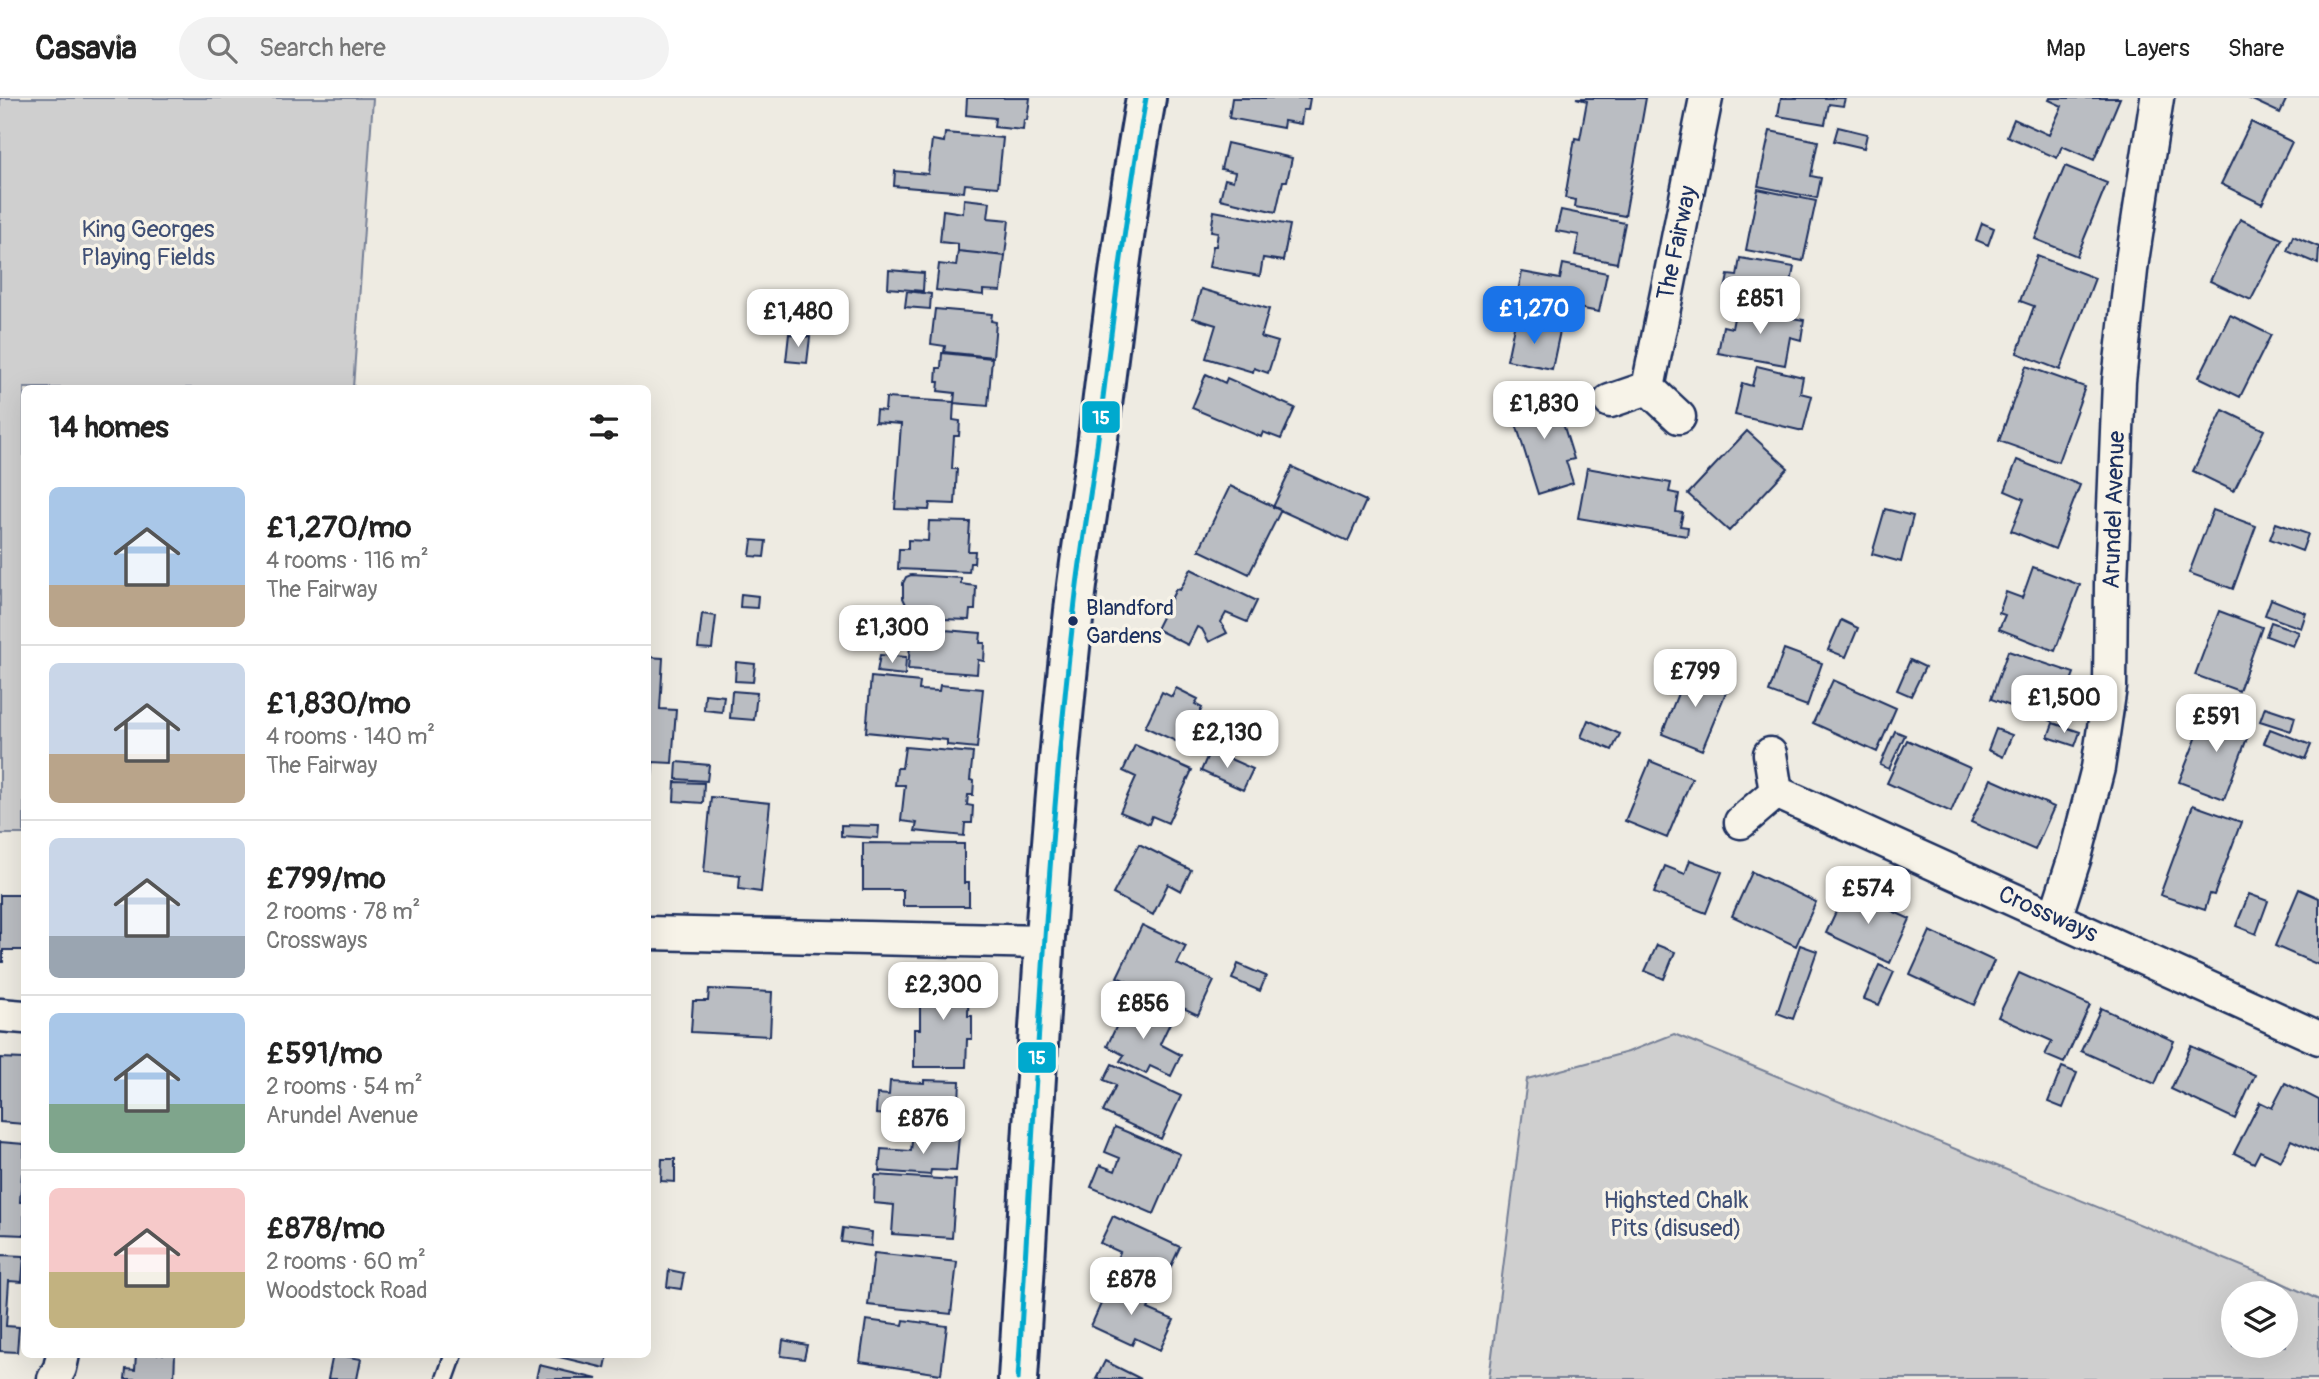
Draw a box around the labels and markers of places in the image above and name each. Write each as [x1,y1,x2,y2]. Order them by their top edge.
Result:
pin: £851 [1719,276,1801,336]
pin: £1,270 [1477,286,1591,346]
pin: £1,480 [741,289,855,349]
pin: £1,830 [1487,382,1601,441]
place label: Blandford Gardens [1086,594,1174,650]
pin: £1,300 [835,606,949,665]
marker: Blandford Gardens [1066,614,1080,628]
pin: £799 [1654,650,1736,709]
pin: £1,500 [2007,676,2121,735]
pin: £591 [2175,694,2257,754]
pin: £2,130 [1170,710,1284,770]
pin: £574 [1827,866,1909,926]
pin: £2,300 [886,962,1000,1022]
pin: £856 [1102,982,1184,1041]
pin: £876 [882,1096,964,1156]
pin: £878 [1090,1258,1172,1317]

